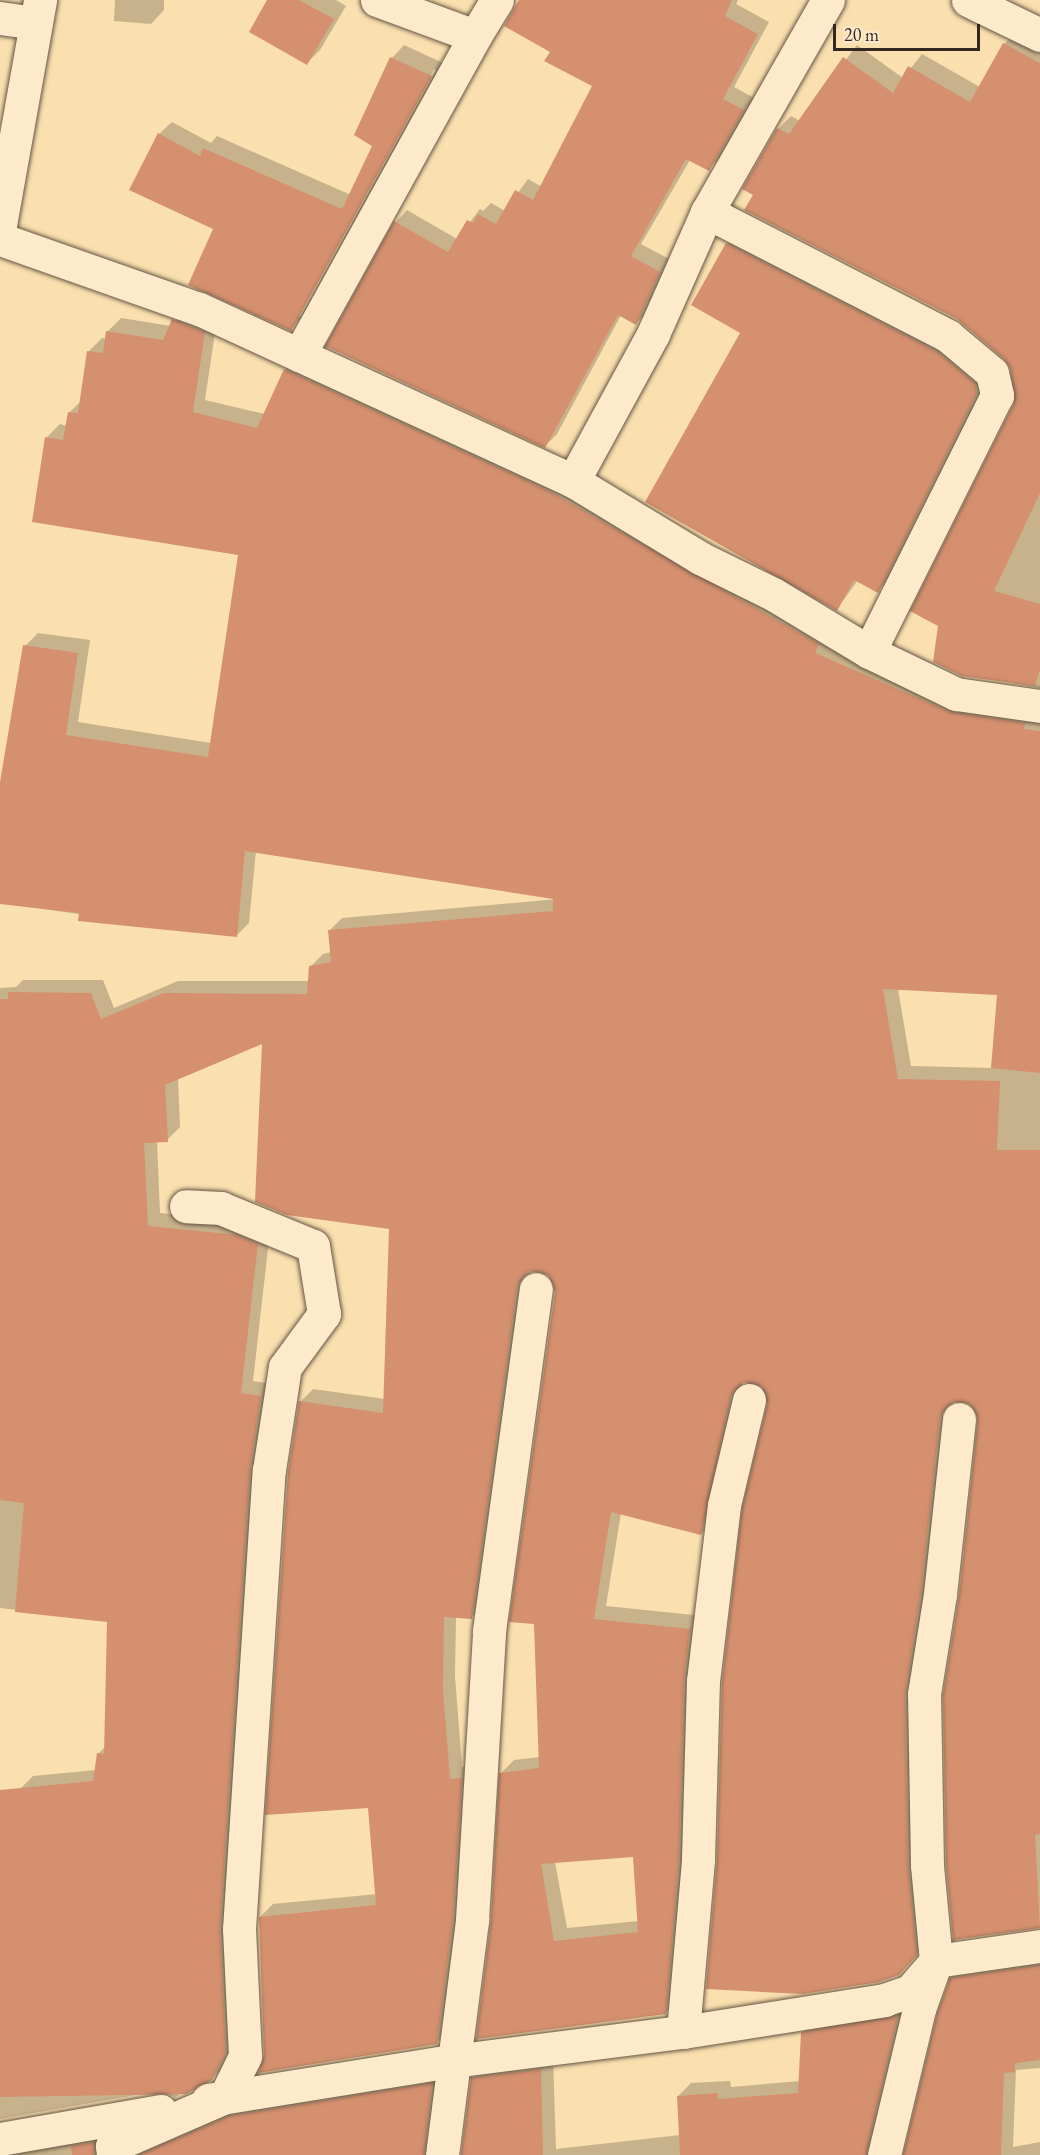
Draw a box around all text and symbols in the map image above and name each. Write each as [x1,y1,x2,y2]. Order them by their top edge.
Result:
scale bar [836,12,983,50]
text: 20 m [844,23,879,46]

